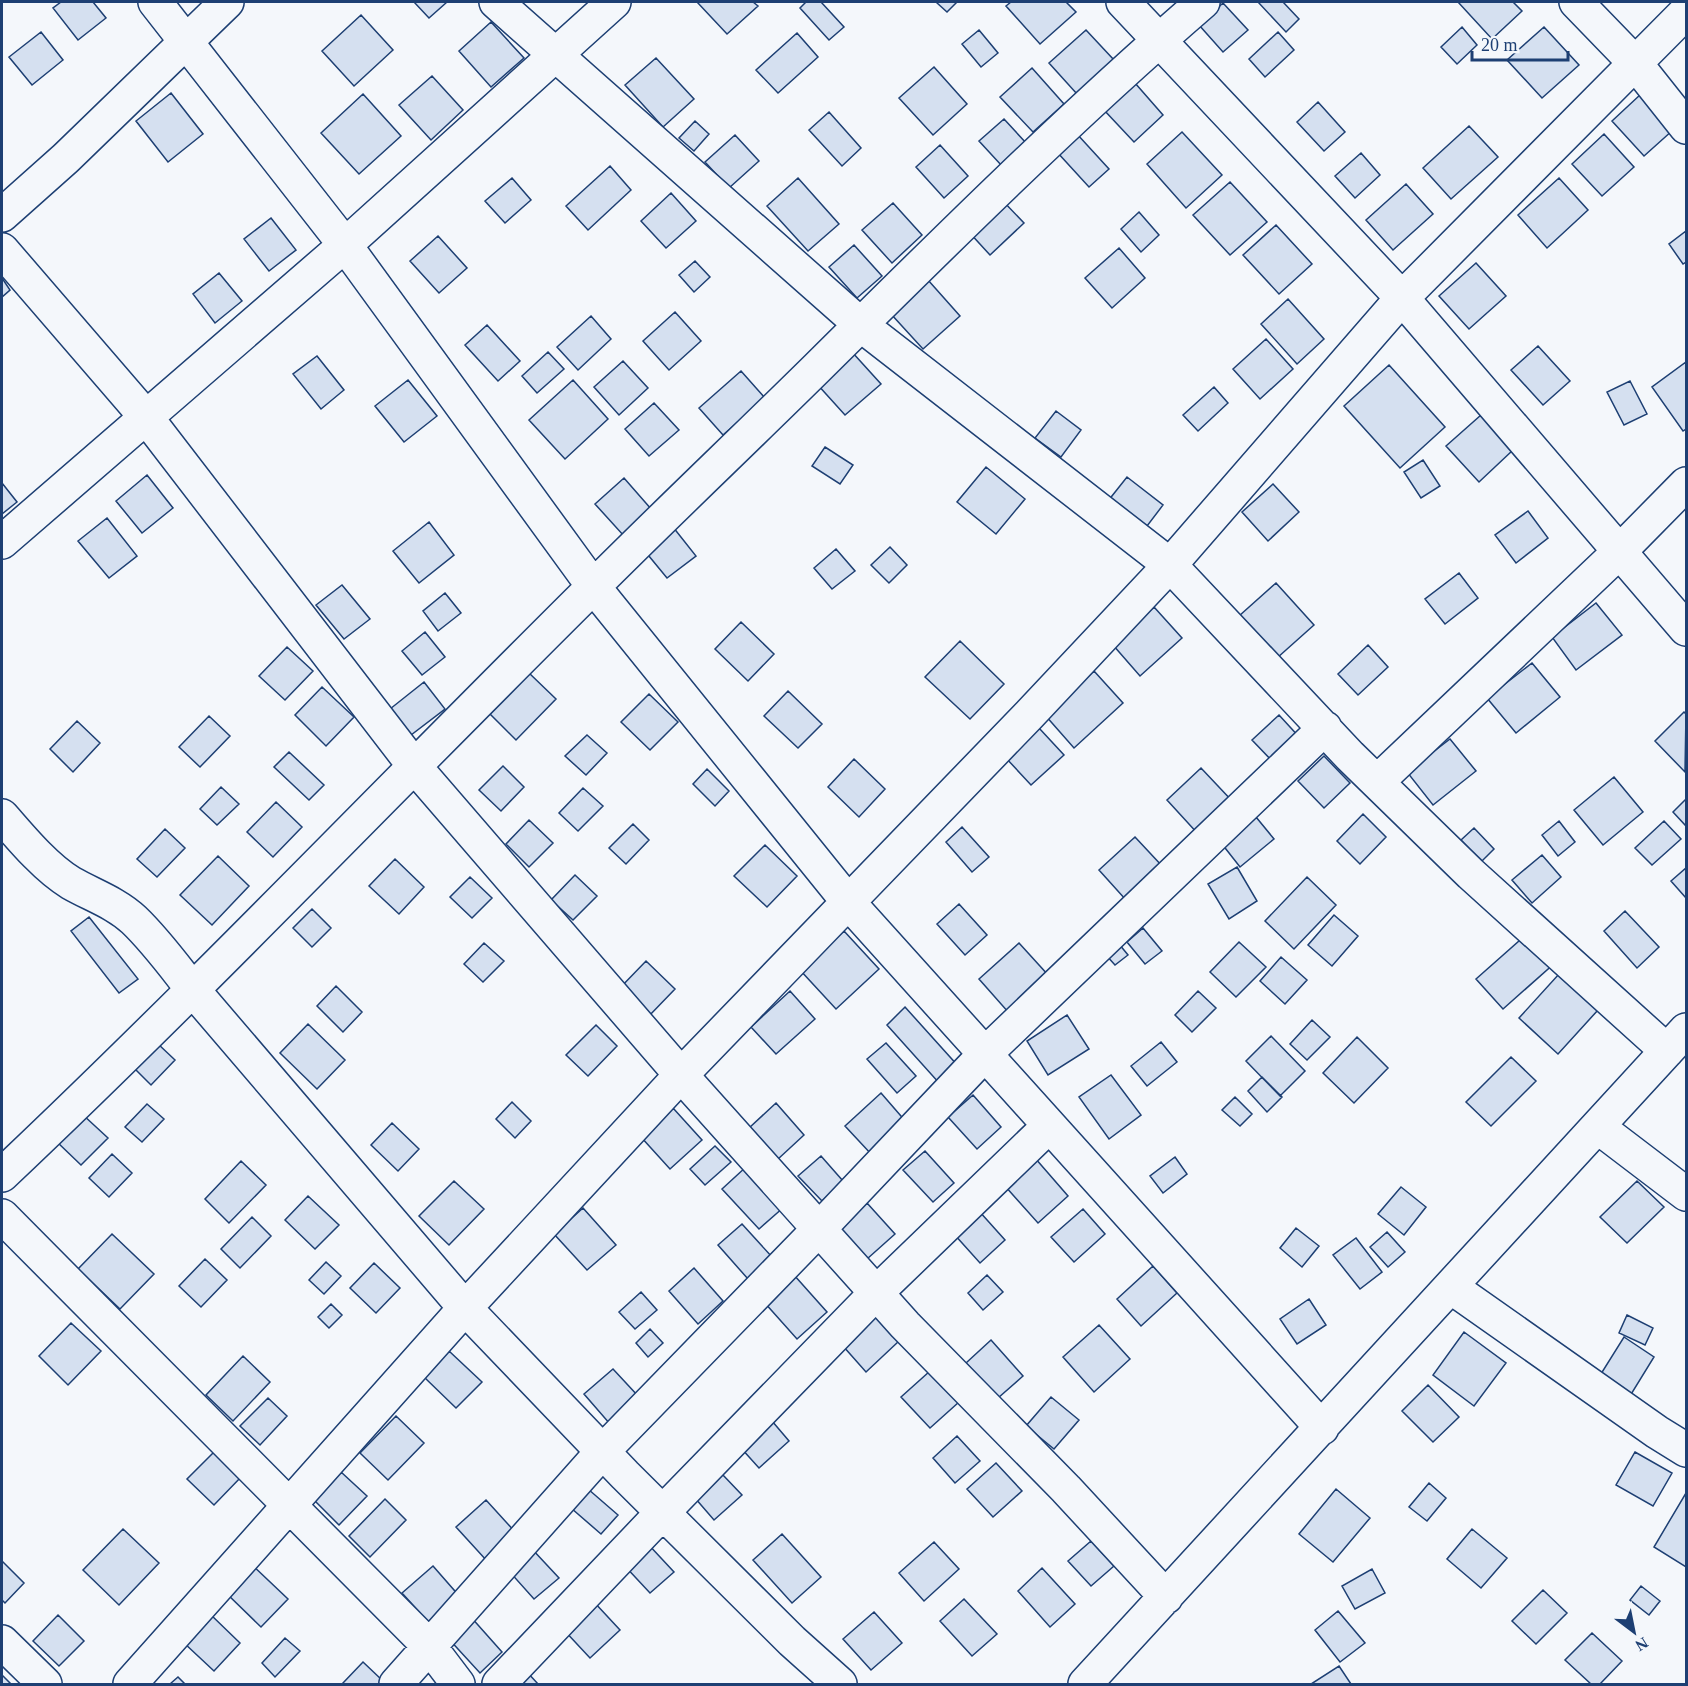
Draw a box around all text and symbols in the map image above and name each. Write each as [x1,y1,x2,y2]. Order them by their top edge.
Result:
scale bar [1472,24,1568,62]
text: 20 m [1481,35,1518,55]
north arrow [1604,1602,1664,1662]
text: N [1632,1634,1651,1655]

